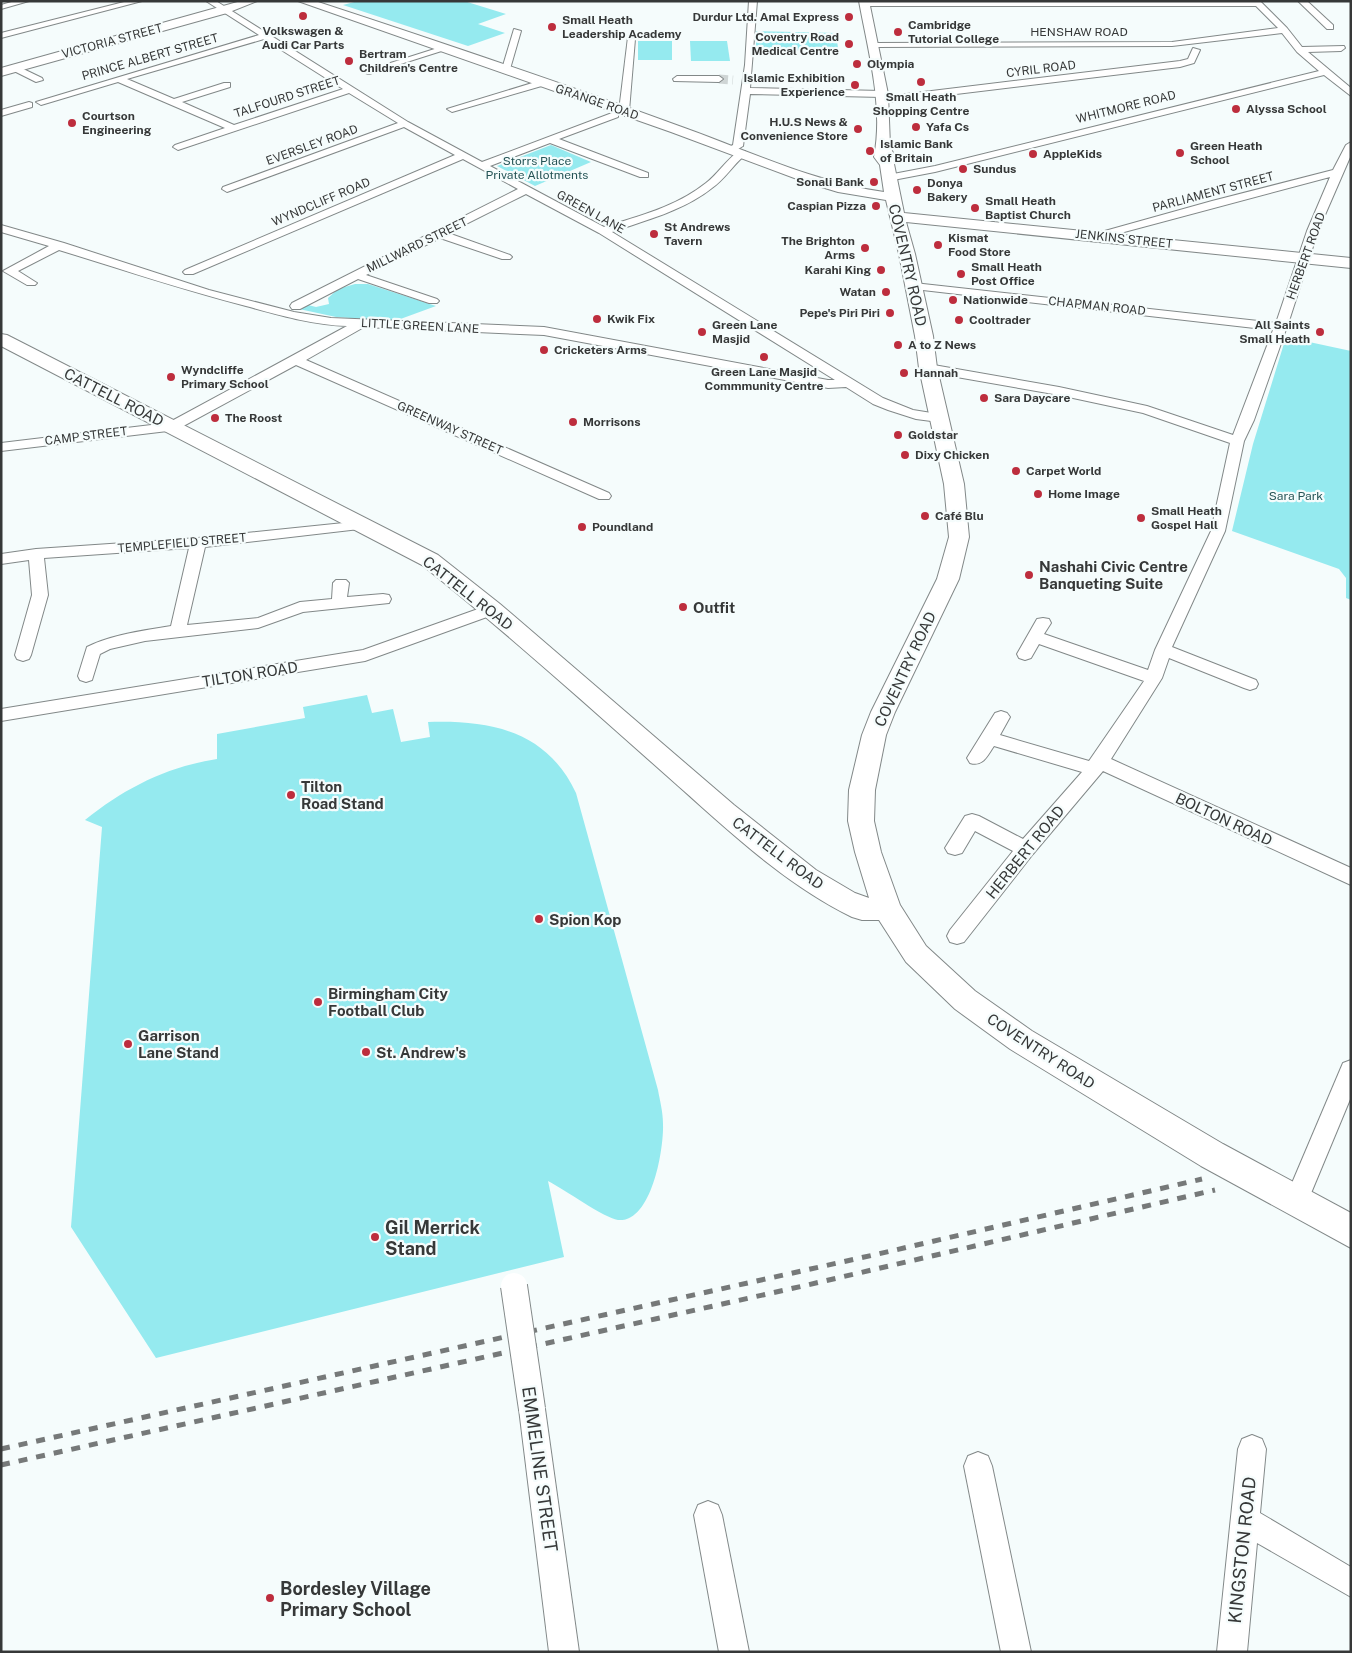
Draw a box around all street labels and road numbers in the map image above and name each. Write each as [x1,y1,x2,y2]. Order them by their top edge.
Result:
street label: VICTORIA STREET [60,21,164,61]
street label: HENSHAW ROAD [1030,25,1128,39]
street label: PRINCE ALBERT STREET [80,31,220,83]
street label: CYRIL ROAD [1005,58,1077,80]
street label: TALFOURD STREET [232,73,342,121]
street label: GRANGE ROAD [554,81,640,123]
street label: WHITMORE ROAD [1075,88,1177,126]
street label: EVERSLEY ROAD [264,122,360,168]
street label: PARLIAMENT STREET [1151,169,1275,215]
street label: WYNDCLIFF ROAD [270,175,372,229]
street label: GREEN LANE [554,187,628,237]
street label: COVENTRY ROAD [886,202,930,328]
street label: HERBERT ROAD [1284,210,1328,302]
street label: MILLWARD STREET [364,214,470,276]
street label: JENKINS STREET [1074,227,1174,251]
street label: CHAPMAN ROAD [1048,294,1146,318]
street label: LITTLE GREEN LANE [361,316,479,336]
street label: CATTELL ROAD [61,365,167,429]
street label: GREENWAY STREET [395,398,505,458]
street label: CAMP STREET [44,424,128,448]
street label: TEMPLEFIELD STREET [117,530,247,556]
street label: CATTELL ROAD [420,553,516,633]
street label: COVENTRY ROAD [871,609,939,729]
street label: TILTON ROAD [201,658,299,690]
street label: BOLTON ROAD [1173,789,1275,849]
street label: HERBERT ROAD [982,802,1068,902]
street label: CATTELL ROAD [729,813,827,893]
street label: COVENTRY ROAD [984,1010,1098,1092]
street label: EMMELINE STREET [518,1385,562,1554]
street label: KINGSTON ROAD [1224,1476,1260,1624]

